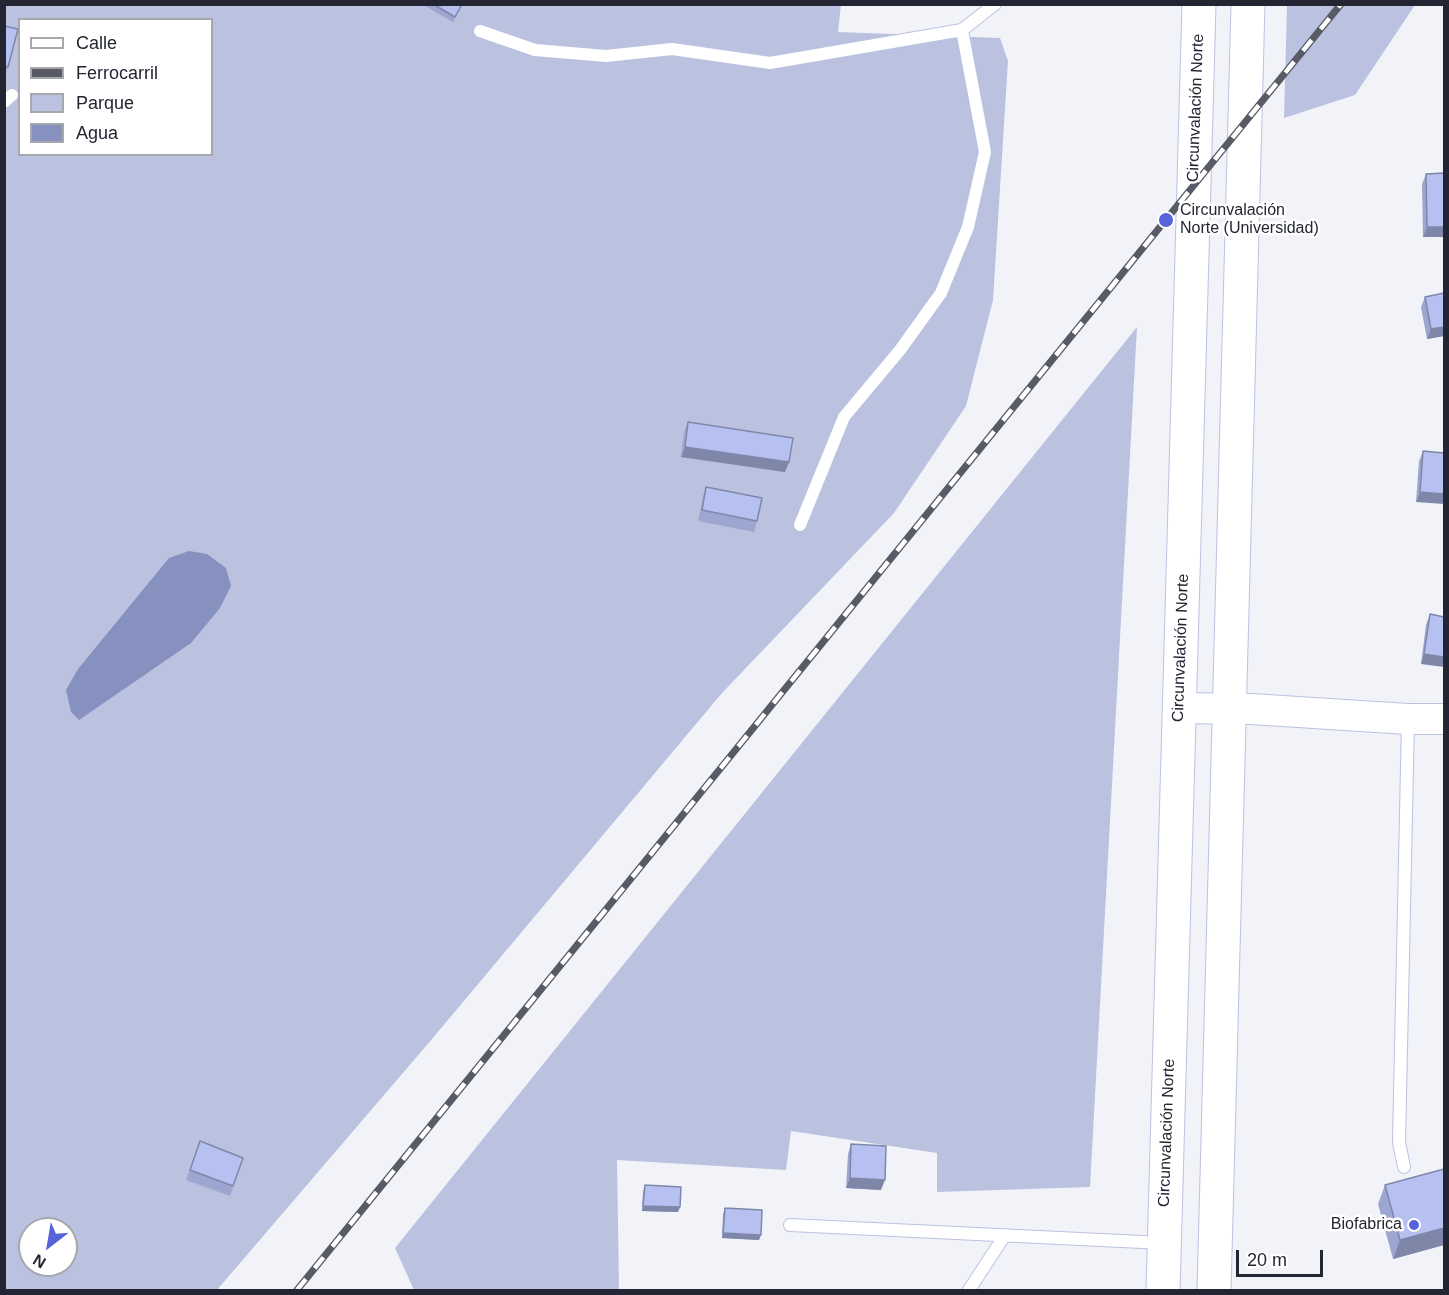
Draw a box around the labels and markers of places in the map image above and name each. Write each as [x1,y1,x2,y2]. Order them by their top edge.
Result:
place label: Circunvalación Norte (Universidad) [1180,201,1319,239]
marker: Circunvalación Norte (Universidad) [1157,211,1175,229]
place label: Biofabrica [1331,1215,1402,1235]
marker: Biofabrica [1407,1218,1421,1232]

